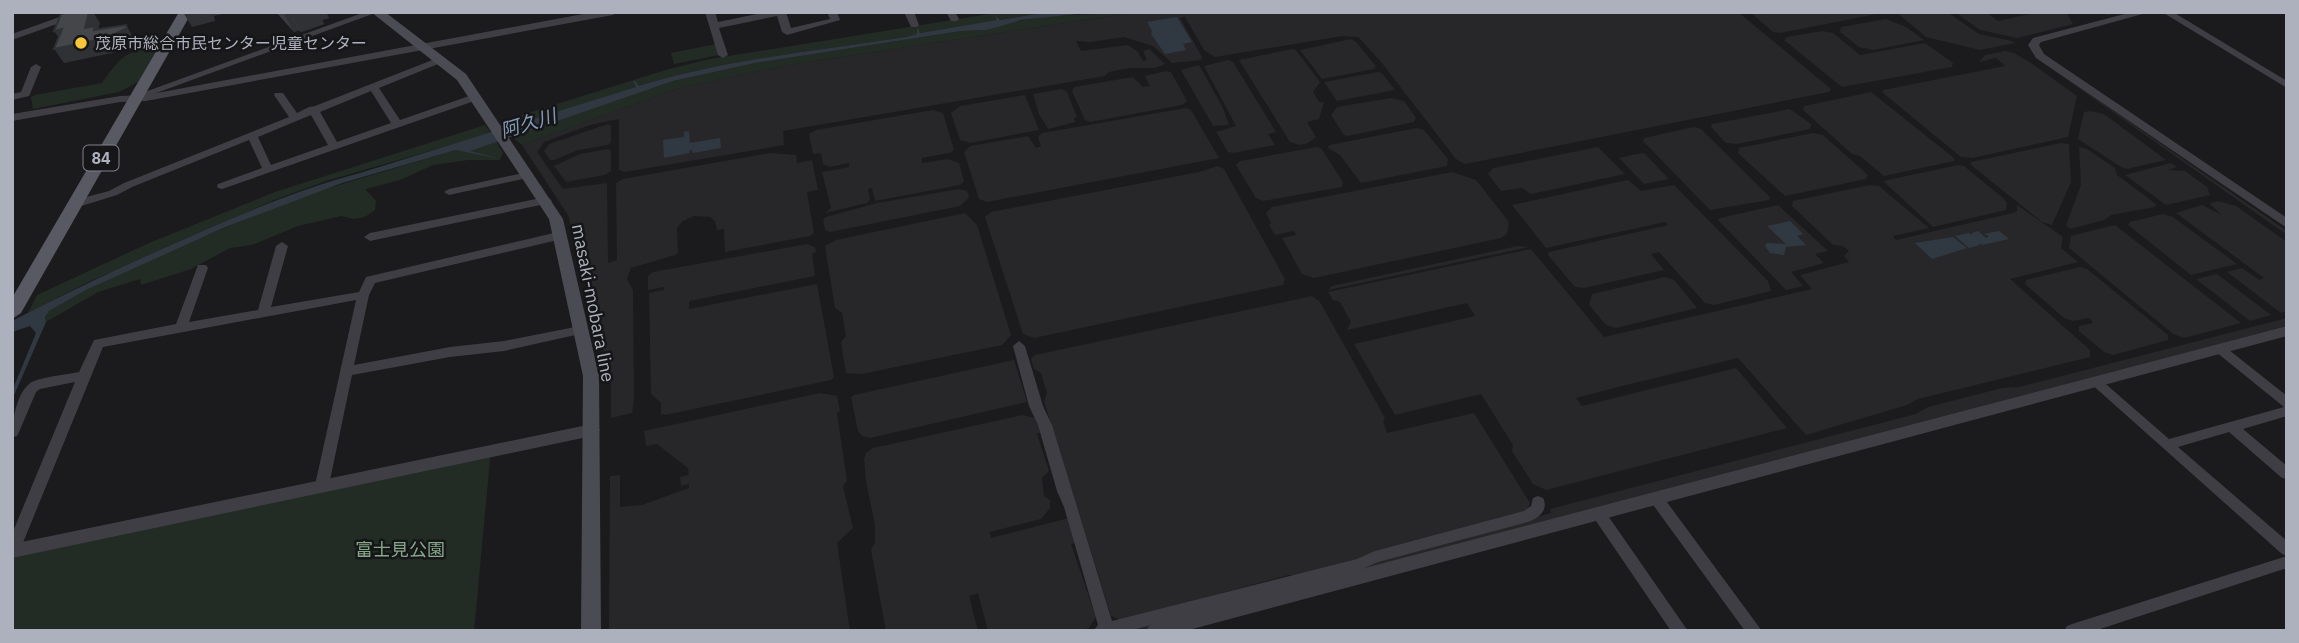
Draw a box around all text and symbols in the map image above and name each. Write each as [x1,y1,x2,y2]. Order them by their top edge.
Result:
place label: 茂原市総合市民センター児童センター [95,33,367,53]
marker: 茂原市総合市民センター児童センター [73,35,89,51]
water label: 阿久川 [497,103,561,143]
road number: 84 [84,146,119,170]
street label: masaki-mobara line [567,222,620,384]
park label: 富士見公園 [355,538,445,561]

